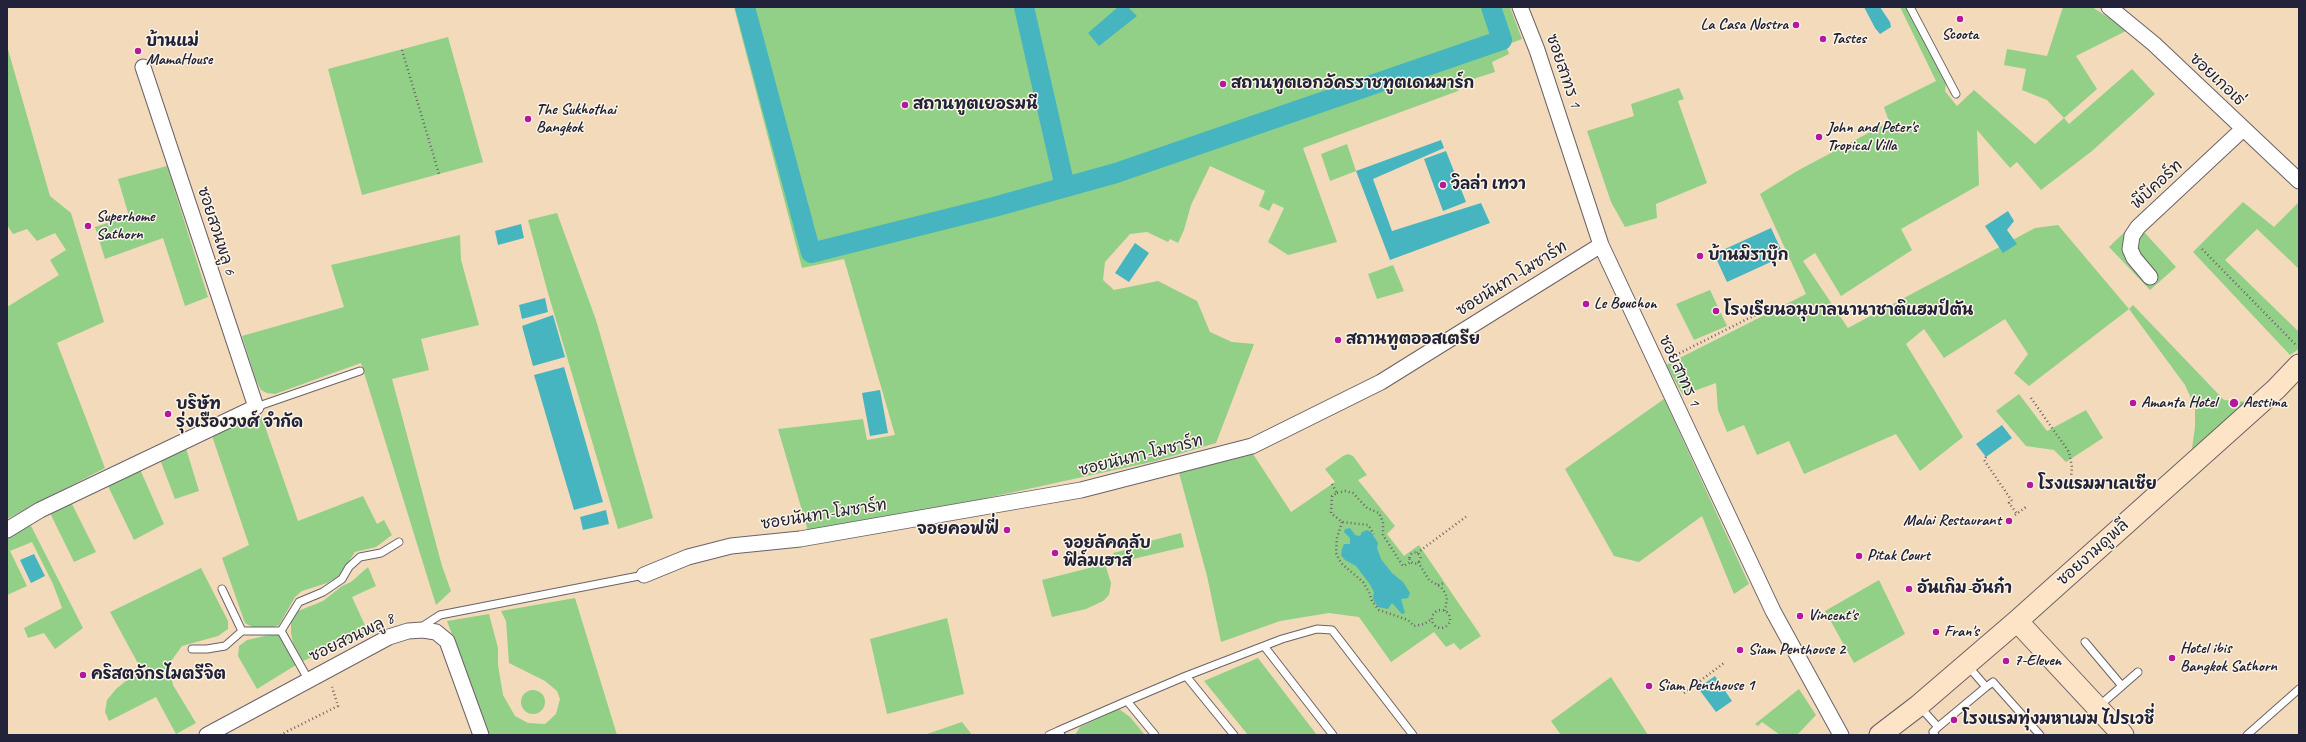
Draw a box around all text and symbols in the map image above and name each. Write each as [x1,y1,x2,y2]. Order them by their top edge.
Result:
marker: Scoota [1955,14,1965,24]
place label: La Casa Nostra [1700,15,1788,35]
marker: La Casa Nostra [1791,20,1801,30]
place label: Scoota [1941,25,1979,45]
place label: Tastes [1831,29,1866,49]
place label: บ้านแม่ MamaHouse [146,32,212,70]
street label: ซอยสาทร 1 [1541,32,1585,110]
marker: Tastes [1818,34,1828,44]
marker: บ้านแม่ MamaHouse [133,46,143,56]
street label: ซอยเกอเธ่ [2185,50,2249,110]
place label: สถานทูตเอกอัครราชทูตเดนมาร์ก [1231,74,1474,94]
marker: สถานทูตเอกอัครราชทูตเดนมาร์ก [1218,79,1228,89]
place label: สถานทูตเยอรมนี [913,95,1038,115]
place label: The Sukhothai Bangkok [536,100,616,138]
marker: สถานทูตเยอรมนี [900,100,910,110]
marker: The Sukhothai Bangkok [523,114,533,124]
place label: John and Peter's Tropical Villa [1827,118,1918,156]
marker: John and Peter's Tropical Villa [1814,132,1824,142]
street label: พีบีคอร์ท [2127,156,2187,214]
place label: วิลล่า เทวา [1451,175,1526,195]
marker: วิลล่า เทวา [1438,180,1448,190]
street label: ซอยสวนพลู 6 [193,184,239,278]
place label: Superhome Sathorn [96,207,154,245]
marker: Superhome Sathorn [83,221,93,231]
street label: ซอยนันทา-โมซาร์ท [1453,237,1571,321]
place label: บ้านมิราบุ๊ก [1708,246,1788,266]
marker: บ้านมิราบุ๊ก [1695,251,1705,261]
place label: Le Bouchon [1594,294,1656,314]
marker: Le Bouchon [1581,299,1591,309]
place label: โรงเรียนอนุบาลนานาชาติแฮมป์ตัน [1724,301,1973,321]
marker: โรงเรียนอนุบาลนานาชาติแฮมป์ตัน [1711,306,1721,316]
place label: สถานทูตออสเตรีย [1346,330,1480,350]
street label: ซอยสาทร 1 [1654,332,1704,410]
marker: สถานทูตออสเตรีย [1333,335,1343,345]
place label: Amanta Hotel [2141,393,2217,413]
place label: Aestima [2243,393,2286,413]
place label: บริษัท รุ่งเรืองวงศ์ จำกัด [176,395,303,433]
marker: Aestima [2228,397,2240,409]
marker: Amanta Hotel [2128,398,2138,408]
marker: บริษัท รุ่งเรืองวงศ์ จำกัด [163,409,173,419]
street label: ซอยนันทา-โมซาร์ท [1077,431,1205,481]
place label: โรงแรมมาเลเซีย [2038,475,2157,495]
marker: โรงแรมมาเลเซีย [2025,480,2035,490]
street label: ซอยนันทา-โมซาร์ท [760,496,888,534]
place label: Malai Restaurant [1903,511,2001,531]
marker: Malai Restaurant [2004,516,2014,526]
street label: ซอยงามดูพลี [2053,516,2133,590]
place label: จอยคอฟฟี่ [917,520,999,540]
marker: จอยคอฟฟี่ [1002,525,1012,535]
place label: จอยลัคคลับ ฟิล์มเฮาส์ [1063,534,1151,572]
place label: Pitak Court [1867,546,1930,566]
marker: จอยลัคคลับ ฟิล์มเฮาส์ [1050,548,1060,558]
marker: Pitak Court [1854,551,1864,561]
place label: อันเกิม-อันก๋า [1917,579,2012,599]
marker: อันเกิม-อันก๋า [1904,584,1914,594]
place label: Vincent's [1808,606,1858,626]
street label: ซอยสวนพลู 8 [307,609,397,667]
marker: Vincent's [1795,611,1805,621]
place label: Fran's [1944,622,1979,642]
marker: Fran's [1931,627,1941,637]
place label: Hotel ibis Bangkok Sathorn [2180,639,2277,677]
place label: Siam Penthouse 2 [1748,640,1845,660]
marker: Siam Penthouse 2 [1735,645,1745,655]
place label: 7-Eleven [2014,651,2061,671]
marker: Hotel ibis Bangkok Sathorn [2167,653,2177,663]
marker: 7-Eleven [2001,656,2011,666]
place label: คริสตจักรไมตรีจิต [91,665,226,685]
marker: คริสตจักรไมตรีจิต [78,670,88,680]
place label: Siam Penthouse 1 [1657,676,1754,696]
marker: Siam Penthouse 1 [1644,681,1654,691]
place label: โรงแรมทุ่งมหาเมฆ ไปรเวชี่ [1962,710,2154,730]
marker: โรงแรมทุ่งมหาเมฆ ไปรเวชี่ [1949,715,1959,725]

